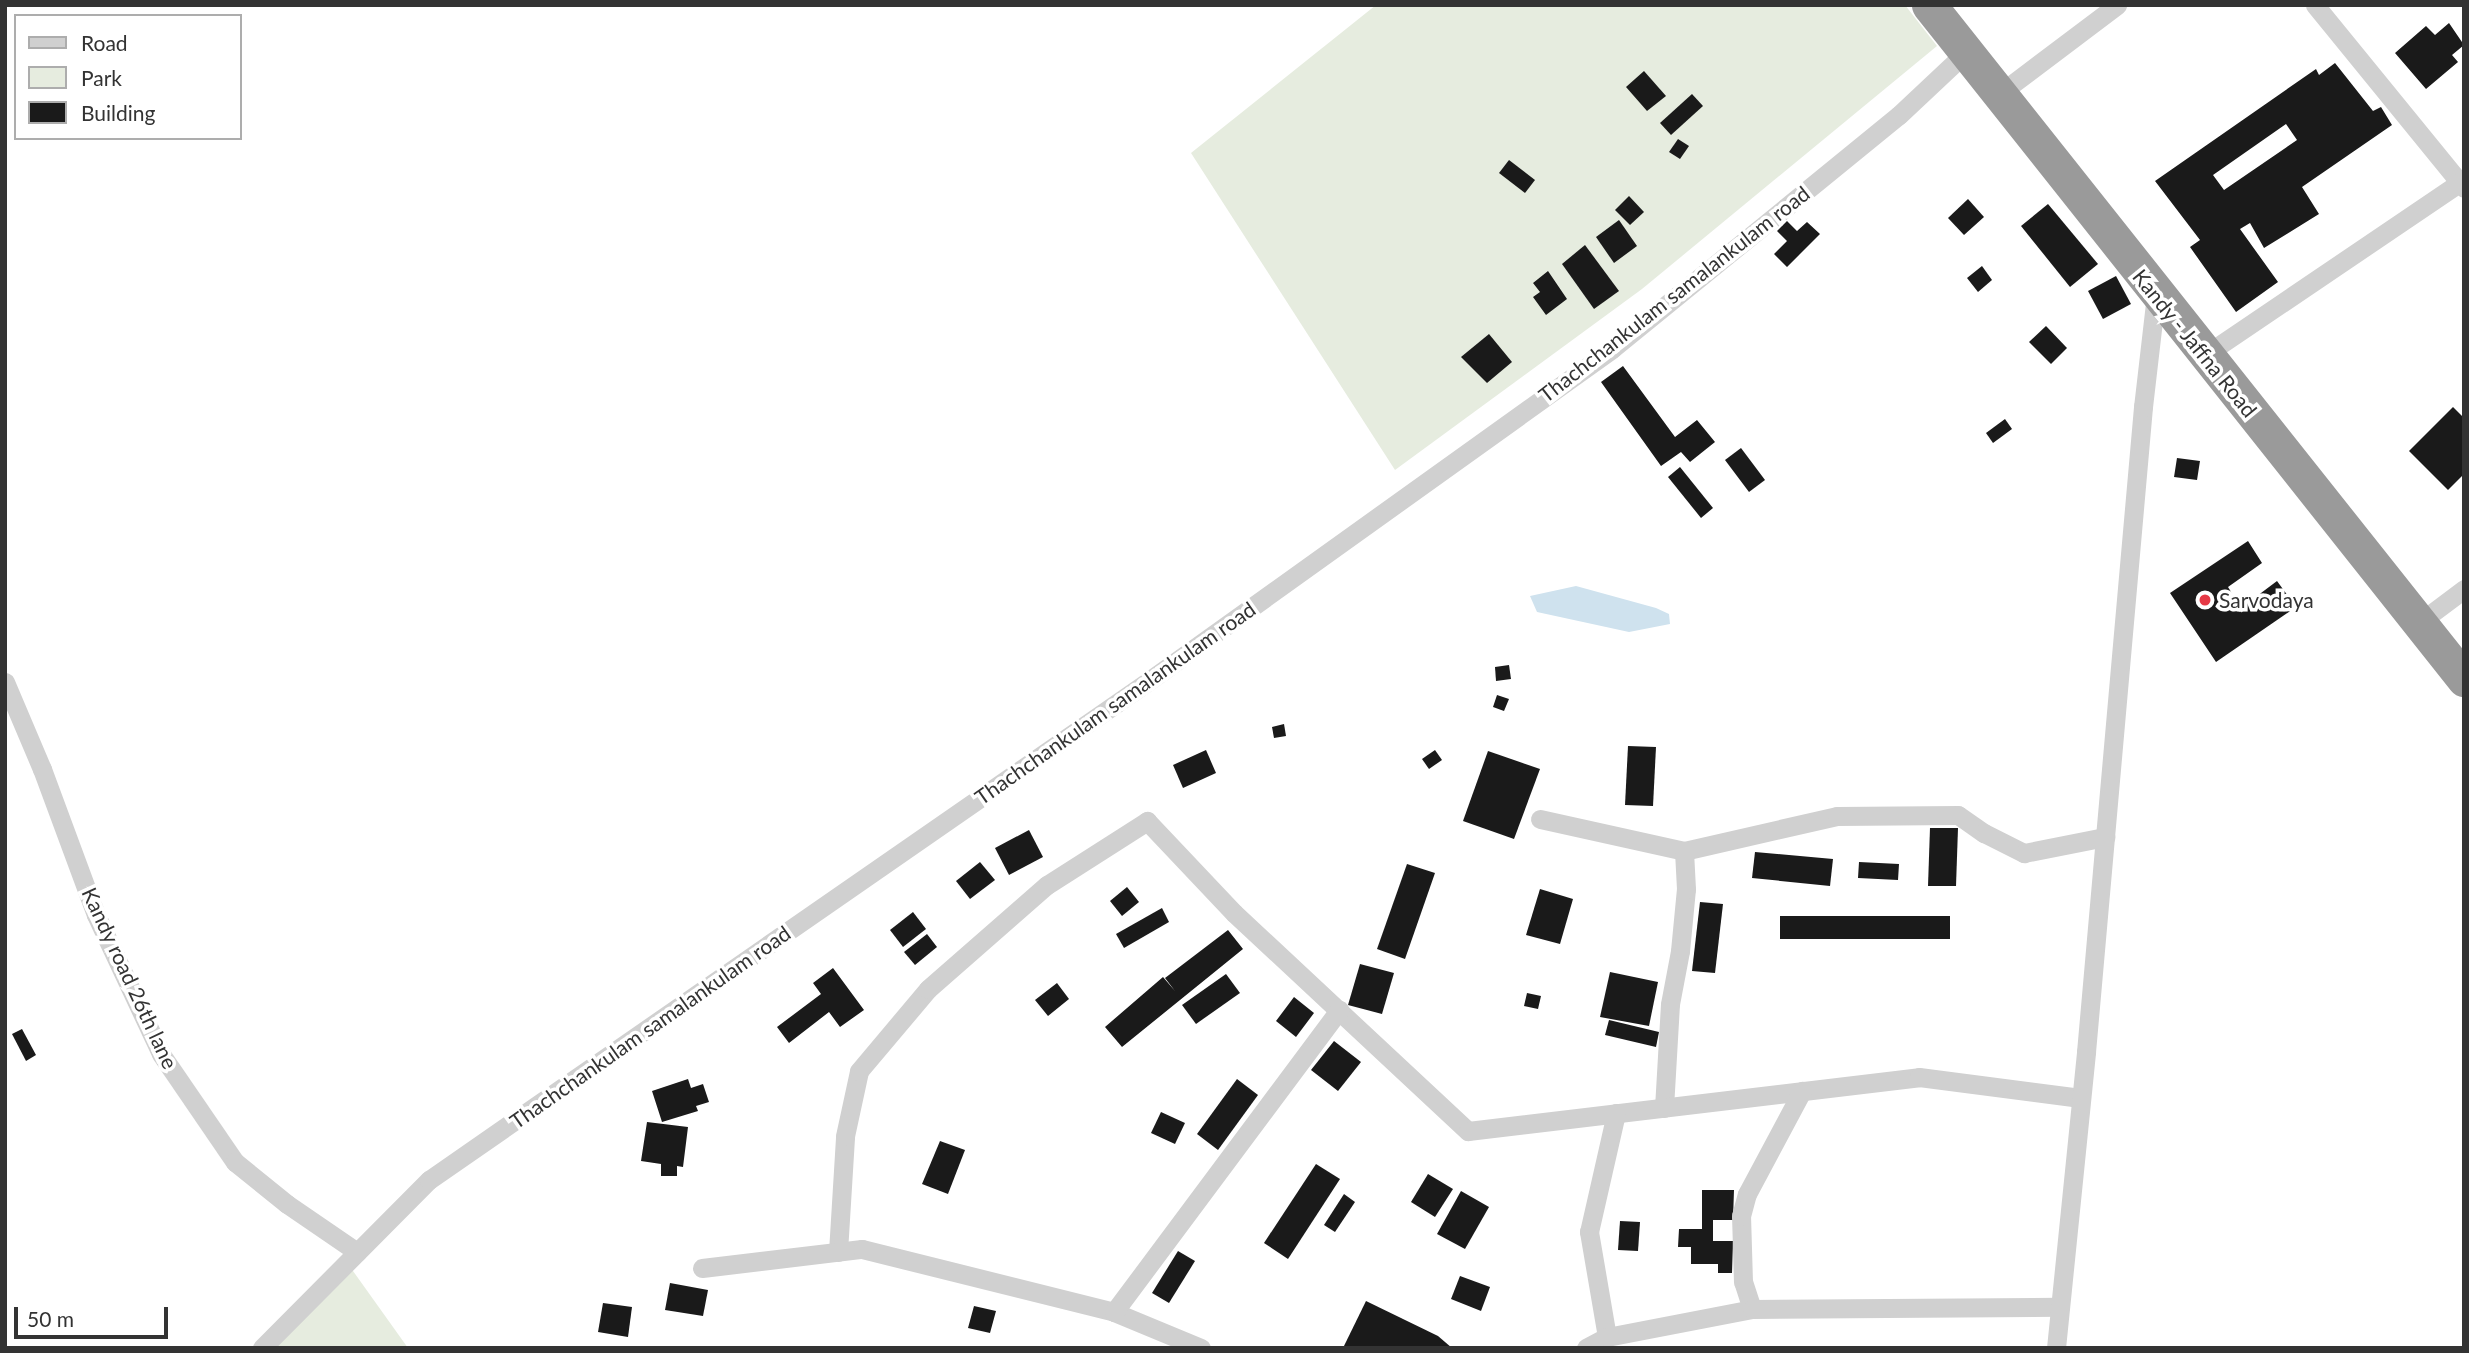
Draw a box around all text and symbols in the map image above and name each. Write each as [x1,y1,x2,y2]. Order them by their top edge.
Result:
legend [14,14,242,140]
text: Road [81,30,128,55]
text: Park [81,65,122,90]
text: Building [81,100,156,125]
street label: Thachchankulam samalankulam road [1534,180,1814,408]
street label: Kandy - Jaffna Road [2127,264,2263,422]
place label: Sarvodaya [2219,587,2314,613]
marker: Sarvodaya [2197,592,2213,608]
street label: Thachchankulam samalankulam road [970,596,1260,810]
street label: Kandy road 26th lane [77,883,183,1073]
street label: Thachchankulam samalankulam road [505,920,795,1134]
scale bar [18,1294,172,1338]
text: 50 m [27,1306,74,1331]

